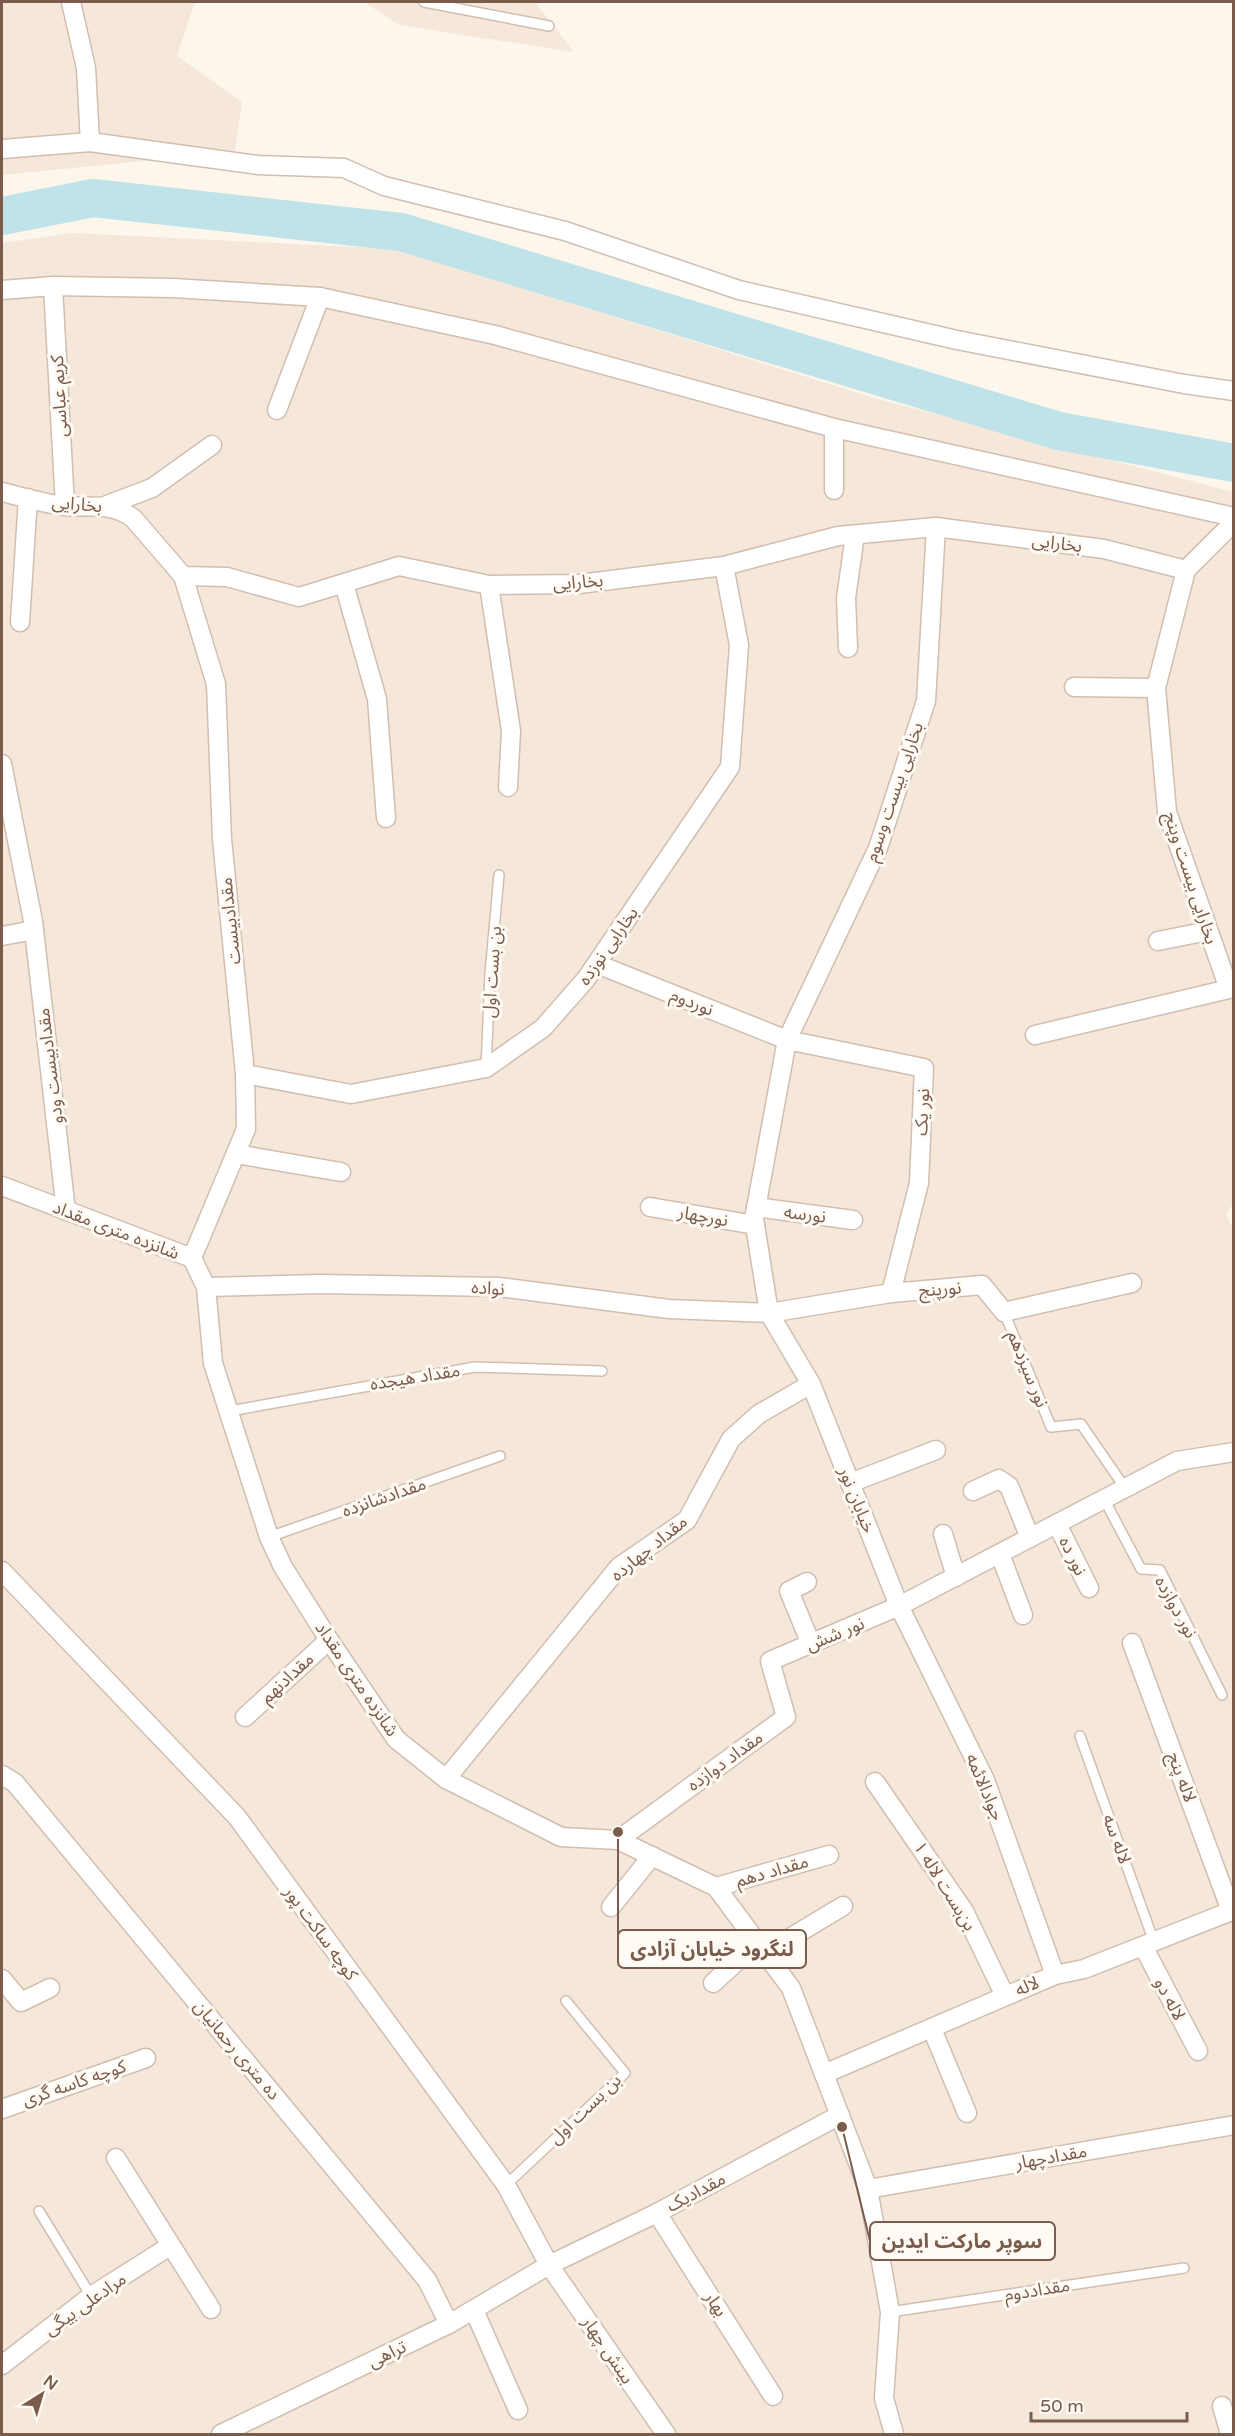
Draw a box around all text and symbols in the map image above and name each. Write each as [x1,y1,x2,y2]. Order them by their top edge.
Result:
street label: کریم عباسی [46,354,74,438]
street label: بخارایی [51,491,103,517]
street label: بخارایی [1031,529,1083,557]
street label: بخارایی [552,569,604,595]
street label: بخارایی بیست وسوم [860,719,931,866]
street label: بخارایی بیست وپنج [1157,809,1223,948]
street label: مقدادبیست [214,876,246,966]
street label: بخارایی نوزده [573,903,643,989]
street label: بن بست اول [478,925,506,1019]
street label: نوردوم [666,983,717,1023]
street label: مقدادبیست ودو [32,1007,68,1125]
street label: نور یک [910,1088,934,1136]
street label: شانزده متری مقداد [50,1196,182,1264]
street label: نورچهار [675,1201,730,1231]
street label: نورسه [783,1201,827,1227]
street label: نواده [471,1276,505,1300]
street label: نورپنج [918,1276,962,1304]
street label: نور سیزدهم [1001,1327,1053,1411]
street label: مقداد هیجده [368,1359,462,1395]
street label: خیابان نور [833,1463,880,1536]
street label: مقدادشانزده [339,1472,429,1522]
street label: مقداد چهارده [606,1510,692,1586]
street label: نور ده [1054,1533,1092,1579]
street label: نور دوازده [1150,1572,1202,1642]
street label: نور شش [802,1612,868,1656]
street label: شانزده متری مقداد [310,1617,404,1741]
street label: مقدادنهم [256,1648,320,1710]
street label: مقداد دوازده [683,1726,767,1796]
street label: لاله پنج [1161,1749,1201,1806]
street label: جوادالائمه [961,1750,1009,1824]
street label: لاله سه [1098,1811,1136,1867]
street label: بن‌بست لاله ۱ [909,1837,981,1935]
street label: مقداد دهم [733,1850,811,1894]
street label: کوچه ساکت پور [279,1881,363,1985]
callout: لنگرود خیابان آزادی [618,1930,806,1968]
text: لنگرود خیابان آزادی [630,1938,794,1962]
street label: لاله [1012,1971,1042,2001]
street label: لاله دو [1150,1974,1190,2024]
street label: ده متری رحمانیان [189,1996,285,2104]
street label: کوچه کاسه گری [19,2055,129,2111]
street label: بن بست اول [544,2069,626,2149]
street label: مقدادچهار [1012,2140,1089,2174]
street label: مقدادیک [663,2167,729,2217]
callout: سوپر مارکت ایدین [870,2222,1055,2260]
text: سوپر مارکت ایدین [882,2230,1042,2255]
street label: مرادعلی بیگی [40,2268,130,2340]
street label: مقداددوم [1003,2274,1072,2309]
street label: بهار [699,2286,732,2321]
street label: بینش چهار [577,2311,639,2388]
street label: تراهی [364,2335,410,2373]
north arrow [12,2364,72,2424]
text: N [39,2371,62,2395]
scale bar [1031,2385,1187,2423]
text: 50 m [1040,2395,1084,2417]

